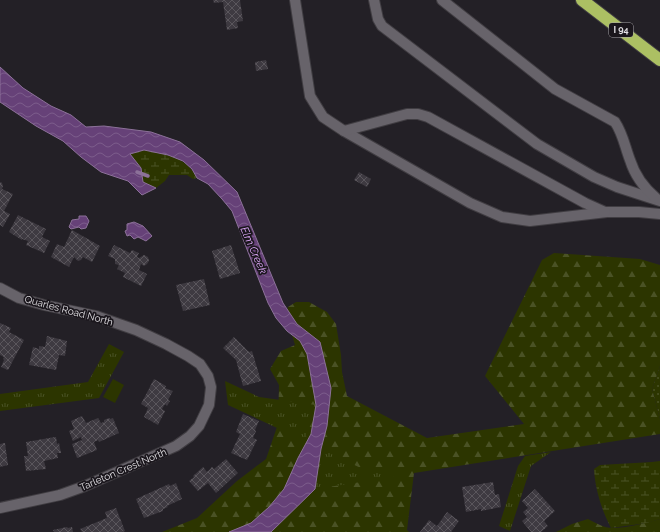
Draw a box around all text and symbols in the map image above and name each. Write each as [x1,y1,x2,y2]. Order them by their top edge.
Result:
road number: I 94 [609,23,633,37]
water label: Elm Creek [237,225,270,276]
street label: Quarles Road North [23,293,114,328]
street label: Tarleton Crest North [78,446,168,493]

